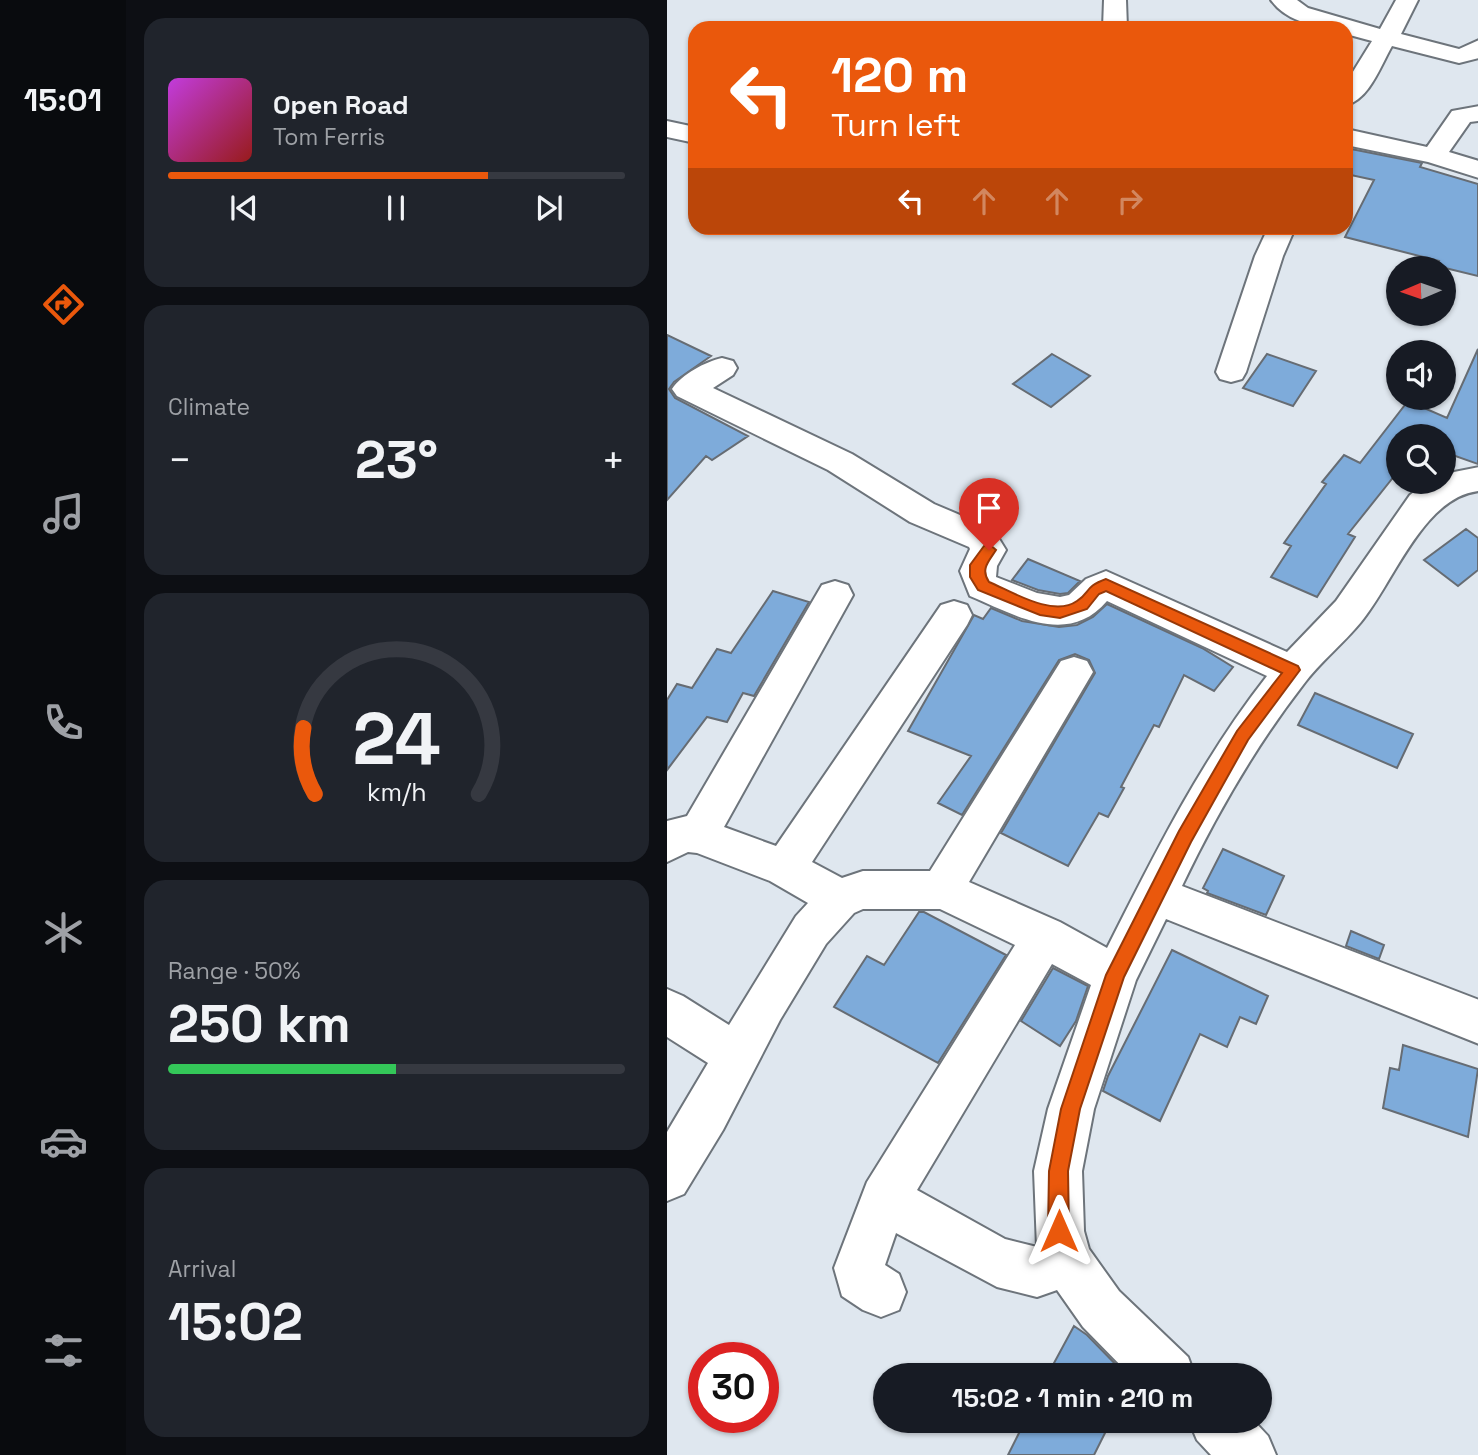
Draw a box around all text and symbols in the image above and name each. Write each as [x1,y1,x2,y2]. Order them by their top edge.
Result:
text: 120 m [831,44,968,106]
icon: left [716,49,807,140]
text: 15:01 [24,80,102,120]
text: Open Road [273,88,409,122]
text: Turn left [831,105,961,145]
text: Tom Ferris [273,122,385,152]
icon: left [892,182,930,220]
icon: ahead [965,182,1003,220]
icon: ahead [1038,182,1076,220]
icon: right [1111,182,1149,220]
icon: previous [225,189,263,227]
icon: pause [377,189,415,227]
icon: next [530,189,568,227]
north arrow [1386,256,1456,326]
map controls [1386,256,1456,494]
icon: directions [39,280,88,329]
button: sound [1386,340,1456,410]
text: Climate [168,392,250,422]
button: search [1386,424,1456,494]
text: 23° [355,427,438,493]
text: − [168,436,192,484]
text: + [601,436,625,484]
pin [959,478,1019,550]
icon: music [39,489,88,538]
icon: arrive [970,489,1008,527]
text: 24 [352,692,441,785]
icon: phone [39,698,88,747]
text: km/h [367,775,426,807]
icon: climate [39,908,88,957]
text: Range · 50% [168,956,301,986]
text: 250 km [168,991,351,1057]
icon: car [39,1117,88,1166]
position arrow [1022,1194,1096,1268]
text: Arrival [168,1254,236,1284]
text: 15:02 [168,1289,303,1355]
icon: filters [39,1326,88,1375]
speed limit sign: 30 [688,1342,779,1433]
text: 15:02 · 1 min · 210 m [952,1381,1193,1415]

